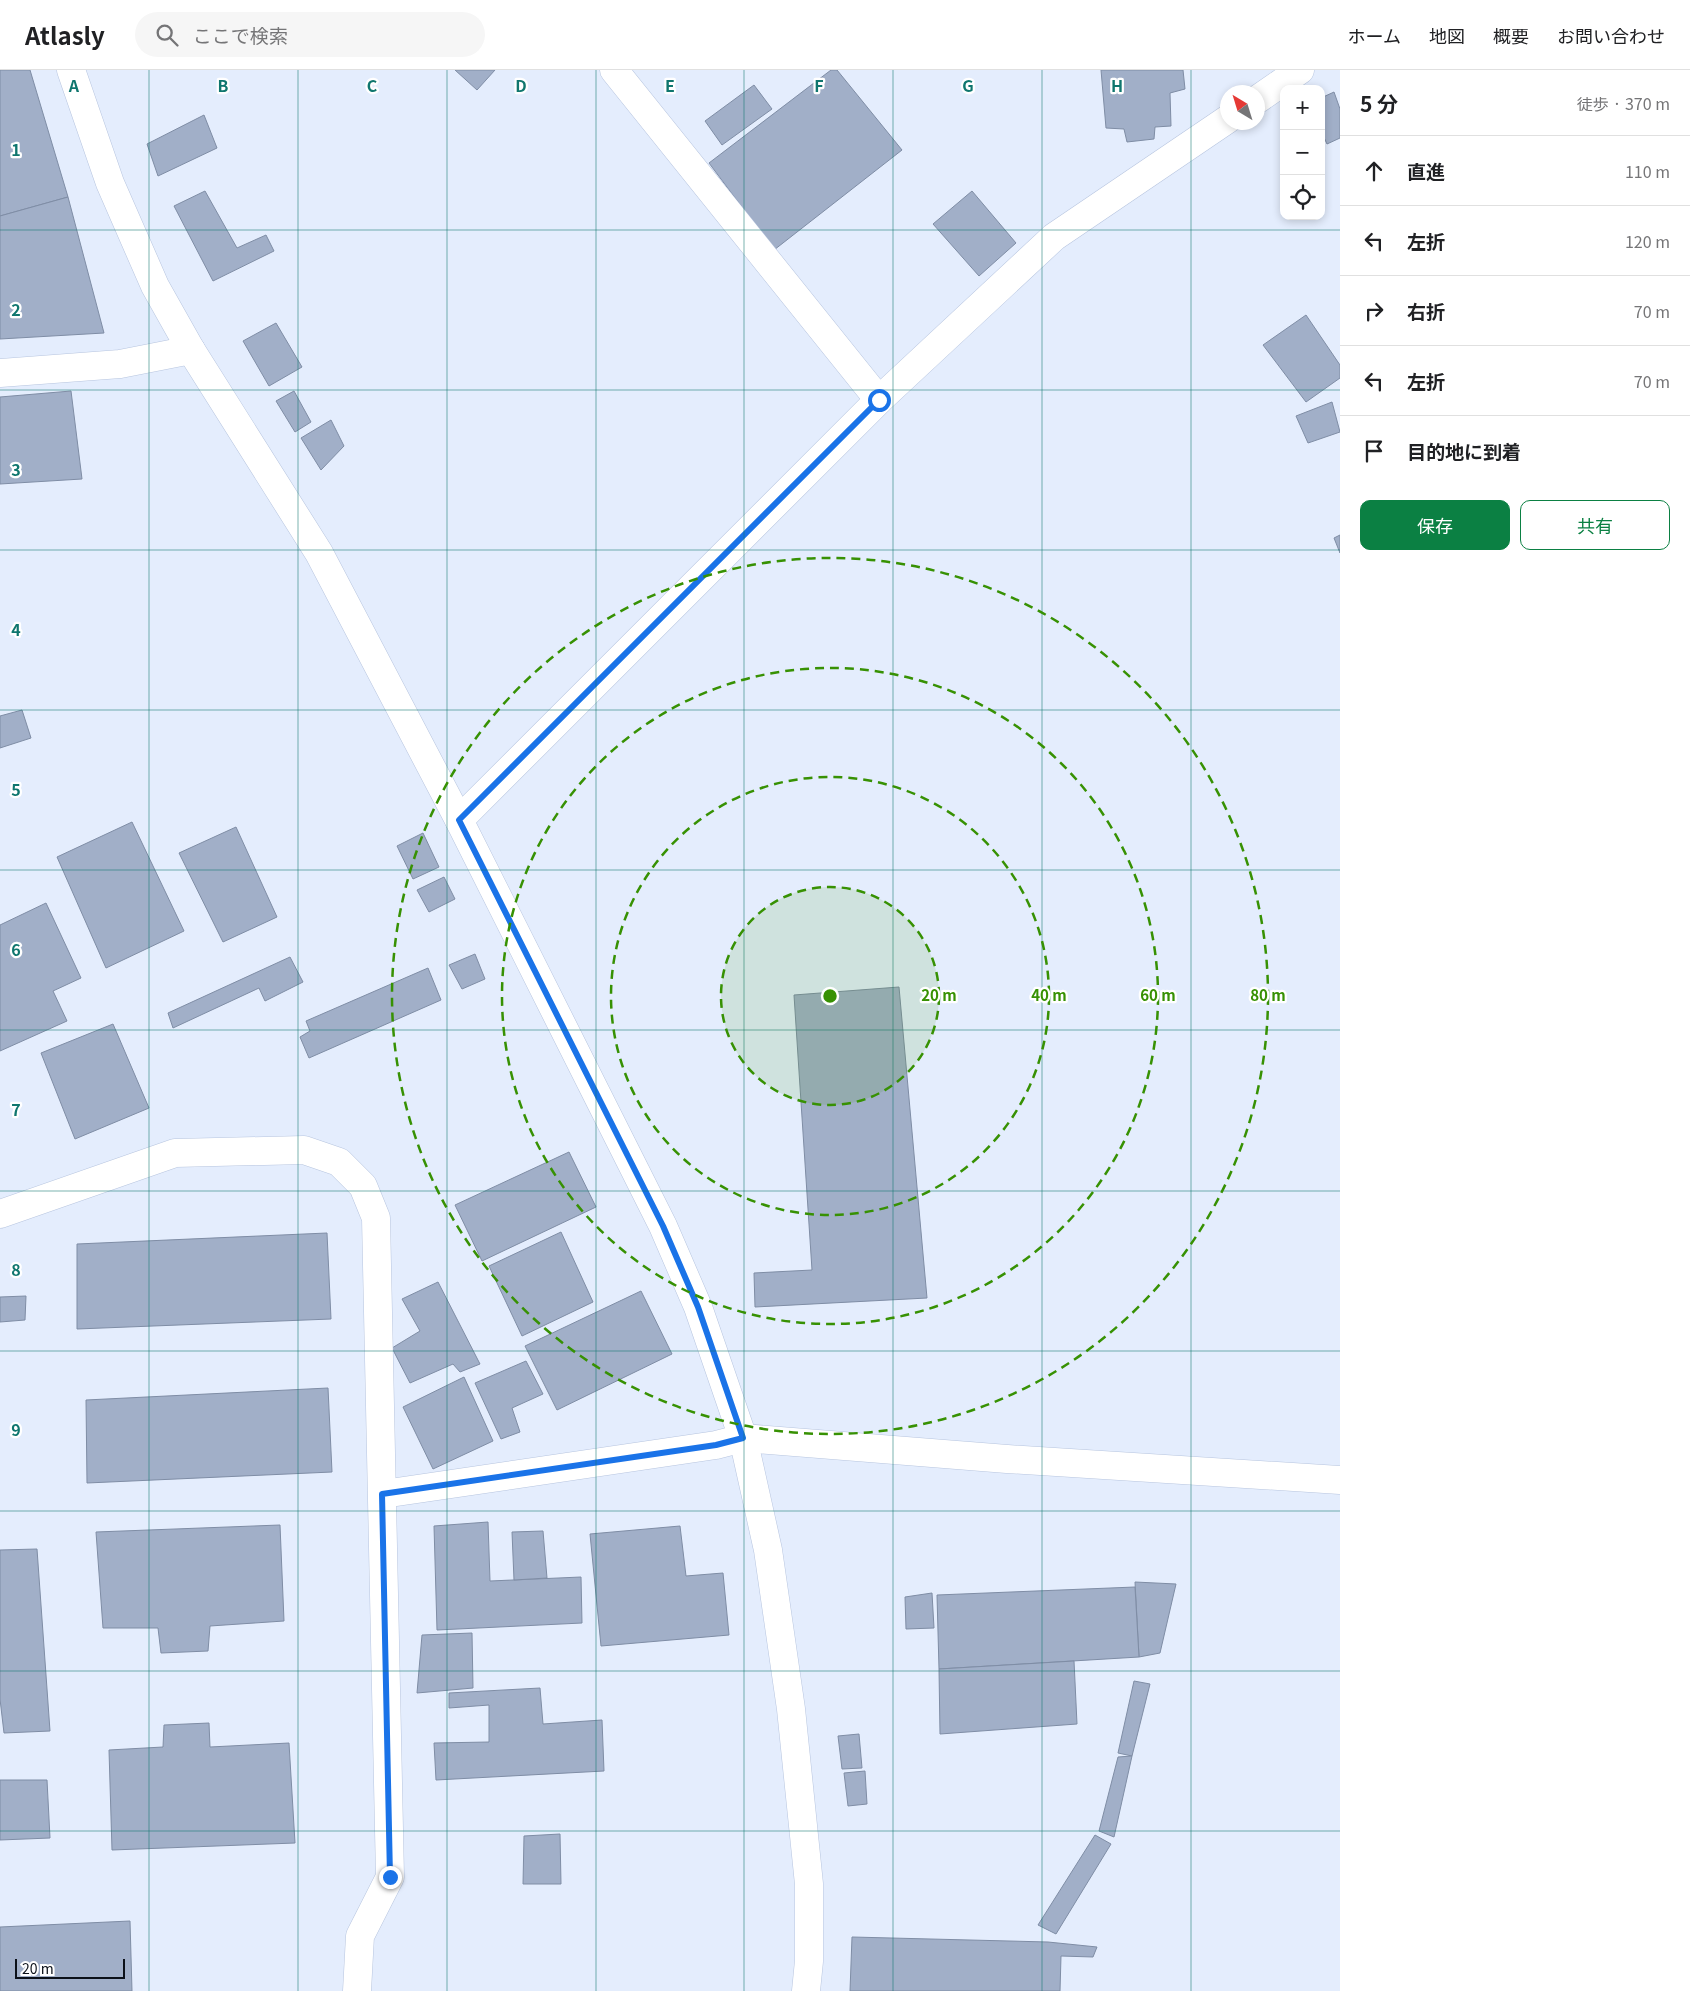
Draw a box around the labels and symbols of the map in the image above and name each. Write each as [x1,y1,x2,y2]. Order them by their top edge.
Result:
text: A [68,73,80,97]
text: B [218,73,229,97]
text: C [367,73,378,97]
text: D [515,73,527,97]
text: E [665,73,675,97]
text: F [814,73,824,97]
text: G [962,73,974,97]
text: H [1111,73,1123,97]
north arrow [1220,85,1265,130]
text: 1 [11,137,21,161]
text: 2 [11,297,21,321]
route start [868,389,891,412]
text: 3 [11,457,21,481]
text: 4 [11,617,21,641]
text: 5 [11,777,21,801]
text: 6 [11,937,21,961]
text: 20 m [921,984,957,1005]
text: 40 m [1031,984,1067,1005]
text: 60 m [1140,984,1176,1005]
text: 80 m [1250,984,1286,1005]
centre of rings [821,987,839,1005]
text: 7 [11,1097,21,1121]
text: 8 [11,1257,21,1281]
text: 9 [11,1417,21,1441]
route end [379,1866,402,1889]
scale bar [15,1956,125,1979]

